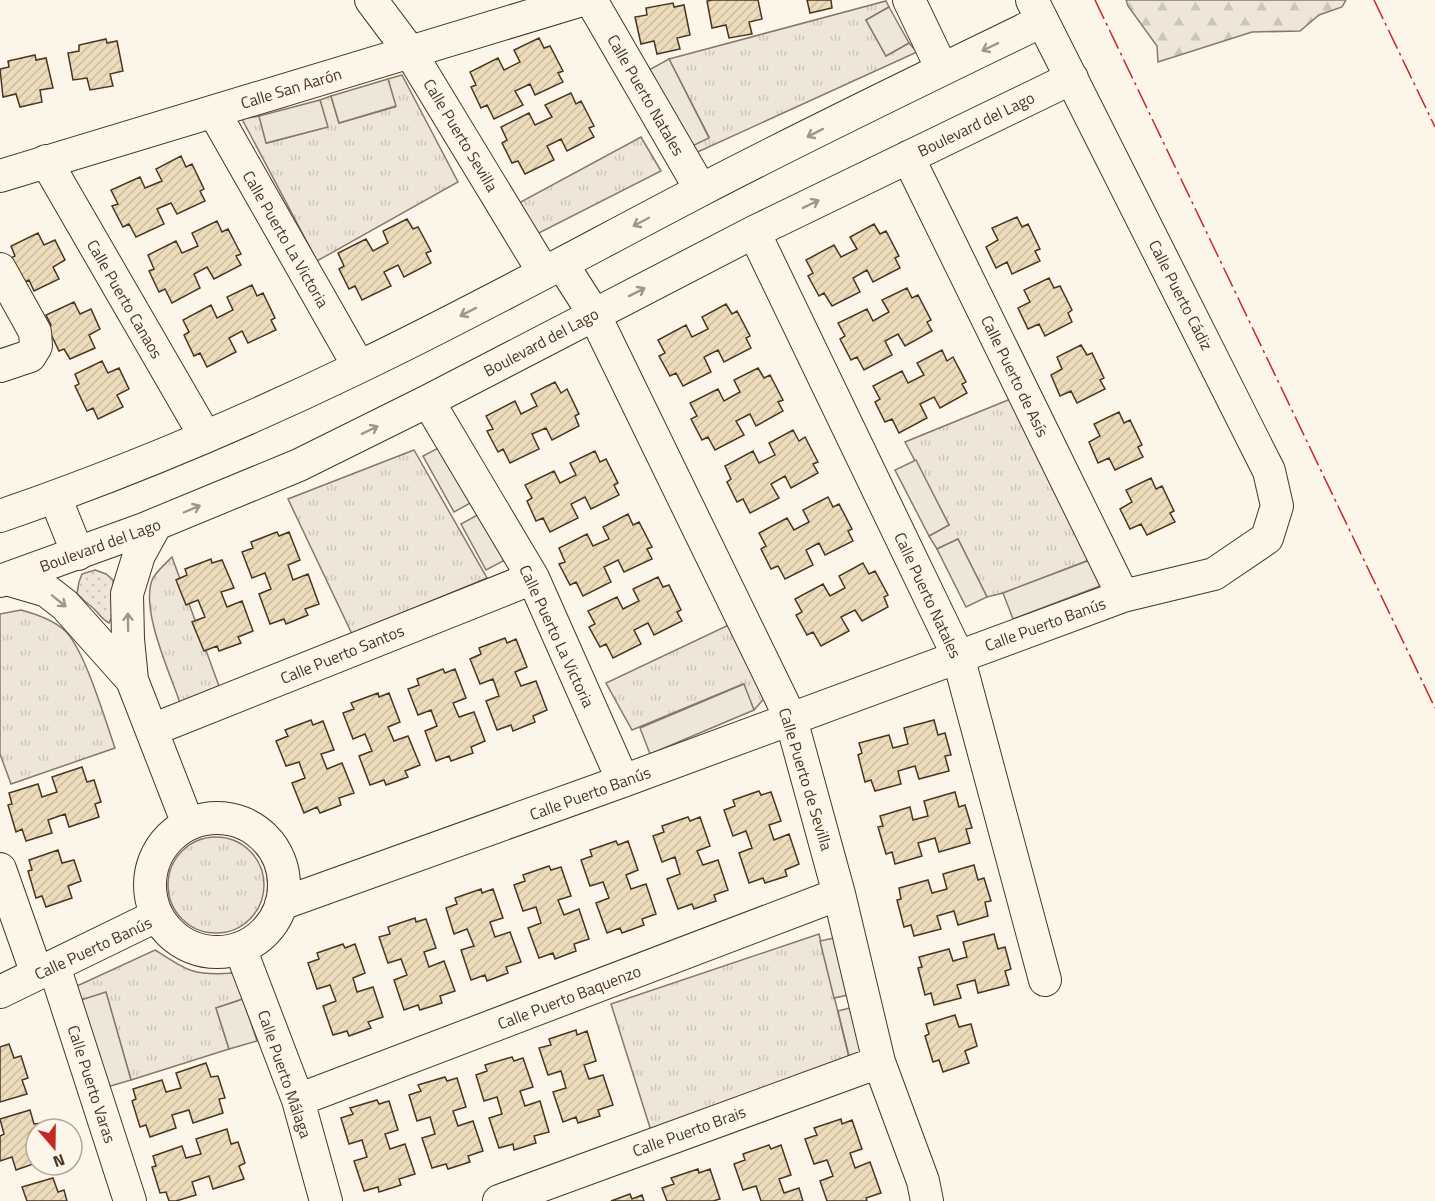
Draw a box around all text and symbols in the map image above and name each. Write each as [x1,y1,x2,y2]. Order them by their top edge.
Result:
street label: Calle Puerto Natales [601,30,691,160]
one-way arrow [981,41,999,53]
street label: Calle San Aarón [238,61,344,115]
street label: Calle Puerto Sevilla [418,74,504,196]
street label: Boulevard del Lago [913,85,1039,163]
one-way arrow [806,128,824,140]
street label: Calle Puerto La Victoria [237,166,335,312]
one-way arrow [801,198,819,210]
one-way arrow [633,217,651,228]
street label: Calle Puerto Canaos [81,235,169,363]
street label: Calle Puerto Cádiz [1143,236,1219,354]
one-way arrow [627,286,645,297]
street label: Boulevard del Lago [479,301,603,383]
one-way arrow [460,307,478,318]
street label: Calle Puerto de Asís [975,311,1055,441]
one-way arrow [361,423,379,435]
one-way arrow [183,503,201,514]
street label: Boulevard del Lago [36,512,164,578]
street label: Calle Puerto Natales [888,528,968,662]
street label: Calle Puerto La Victoria [513,561,601,711]
street label: Calle Puerto Banús [981,591,1109,657]
one-way arrow [51,594,67,607]
one-way arrow [122,612,134,632]
street label: Calle Puerto Santos [276,618,408,690]
street label: Calle Puerto de Sevilla [773,705,839,853]
street label: Calle Puerto Banús [526,760,654,826]
street label: Calle Puerto Banús [30,910,156,986]
street label: Calle Puerto Baquenzo [494,959,644,1035]
street label: Calle Puerto Málaga [252,1007,318,1141]
street label: Calle Puerto Varas [62,1022,122,1146]
street label: Calle Puerto Brais [629,1099,749,1163]
north arrow [24,1117,84,1177]
text: N [50,1148,68,1174]

